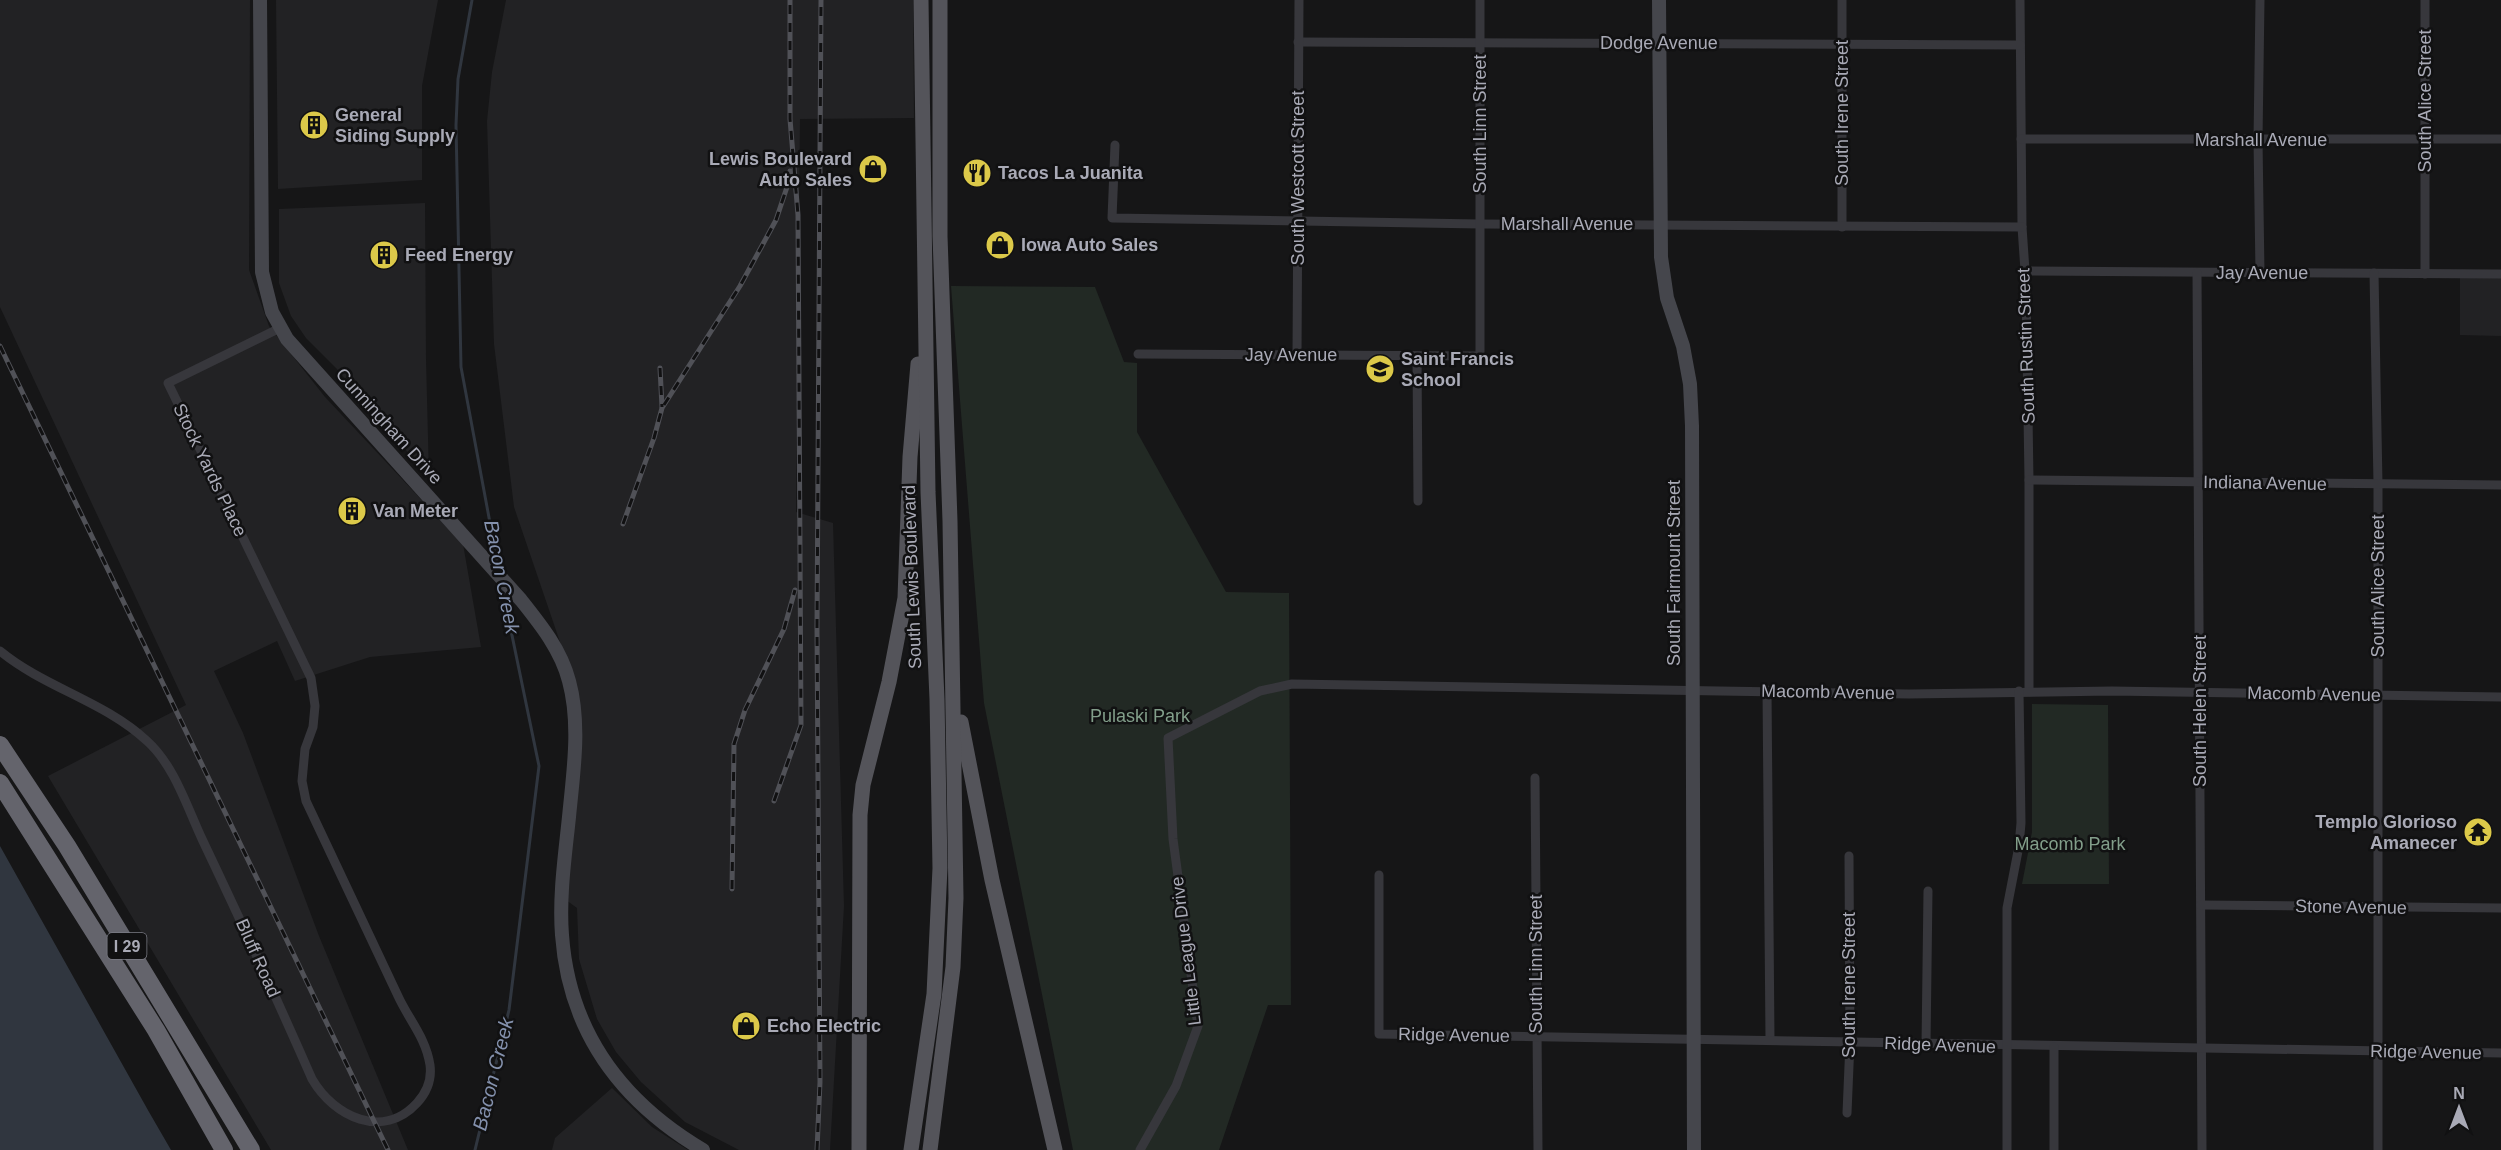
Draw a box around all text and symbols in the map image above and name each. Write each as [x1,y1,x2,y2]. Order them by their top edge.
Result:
street label: South Alice Street [2415,29,2435,173]
street label: Dodge Avenue [1600,33,1718,53]
street label: South Irene Street [1832,40,1852,186]
street label: South Linn Street [1470,54,1490,194]
street label: South Westcott Street [1288,91,1308,265]
place label: General Siding Supply [335,105,455,146]
building icon: General Siding Supply [298,109,330,141]
street label: Marshall Avenue [2195,130,2327,150]
place label: Lewis Boulevard Auto Sales [709,149,852,190]
shop icon: Lewis Boulevard Auto Sales [857,153,889,185]
restaurant icon: Tacos La Juanita [961,157,993,189]
place label: Tacos La Juanita [998,163,1144,183]
street label: Marshall Avenue [1501,214,1633,234]
shop icon: Iowa Auto Sales [984,229,1016,261]
place label: Iowa Auto Sales [1021,235,1158,255]
building icon: Feed Energy [368,239,400,271]
place label: Feed Energy [405,245,513,265]
street label: Jay Avenue [2216,263,2308,283]
street label: South Rustin Street [2013,268,2039,424]
street label: Jay Avenue [1245,345,1337,365]
place label: Saint Francis School [1401,349,1514,390]
school or university icon: Saint Francis School [1364,353,1396,385]
street label: Cunningham Drive [332,364,446,488]
street label: Stock Yards Place [169,400,251,540]
street label: Indiana Avenue [2203,472,2327,494]
street label: South Fairmount Street [1664,480,1684,666]
street label: South Lewis Boulevard [899,485,925,669]
building icon: Van Meter [336,495,368,527]
place label: Van Meter [373,501,458,521]
street label: South Alice Street [2368,514,2388,658]
water label: Bacon Creek [480,518,524,637]
street label: South Helen Street [2190,635,2210,787]
street label: Macomb Avenue [1761,681,1895,703]
street label: Macomb Avenue [2247,683,2381,705]
park label: Pulaski Park [1090,706,1191,726]
place label: Templo Glorioso Amanecer [2315,812,2457,853]
temple icon: Templo Glorioso Amanecer [2462,816,2494,848]
park label: Macomb Park [2014,834,2127,854]
street label: Little League Drive [1167,875,1205,1027]
street label: South Linn Street [1526,894,1546,1034]
street label: Stone Avenue [2295,896,2407,918]
street label: South Irene Street [1839,912,1859,1058]
street label: Bluff Road [232,916,284,1000]
road number: I 29 [108,933,146,959]
shop icon: Echo Electric [730,1010,762,1042]
water label: Bacon Creek [468,1014,518,1133]
place label: Echo Electric [767,1016,881,1036]
street label: Ridge Avenue [1398,1024,1510,1046]
street label: Ridge Avenue [1884,1033,1996,1057]
street label: Ridge Avenue [2370,1041,2482,1063]
north arrow [2429,1078,2489,1138]
text: N [2453,1085,2465,1102]

